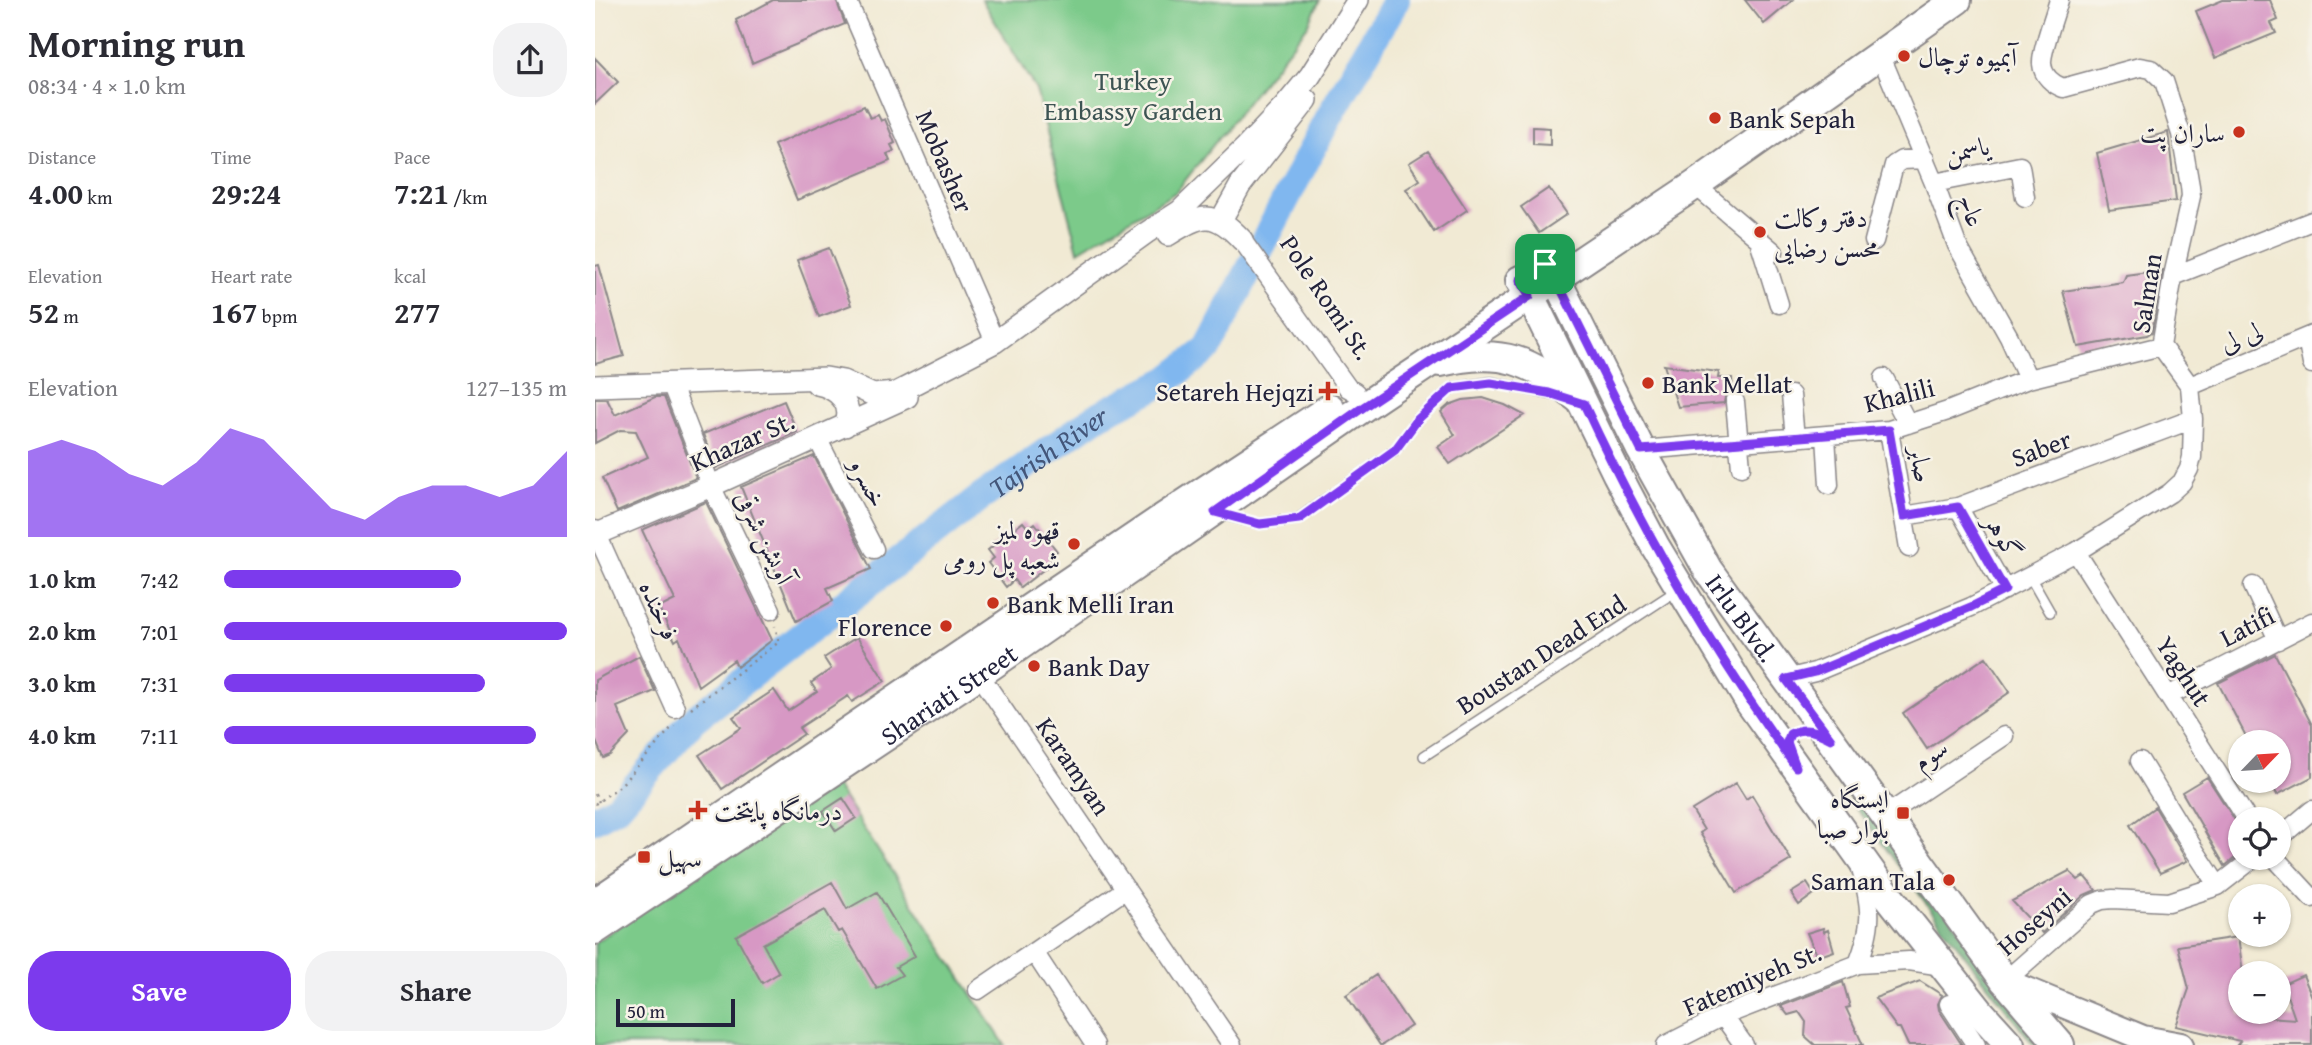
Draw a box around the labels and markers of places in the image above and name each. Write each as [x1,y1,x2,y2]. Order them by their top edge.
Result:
place label: آبمیوه توچال [1918,37,2019,76]
marker: آبمیوه توچال [1896,48,1912,64]
place label: Bank Sepah [1729,99,1856,138]
marker: Bank Sepah [1707,110,1723,126]
place label: ساران پت [2140,113,2225,152]
marker: ساران پت [2231,124,2247,140]
place label: دفتر وکالت محسن رضایی [1774,198,1880,267]
marker: دفتر وکالت محسن رضایی [1752,224,1768,240]
pin [1515,234,1575,294]
place label: Bank Mellat [1662,364,1792,403]
place label: Setareh Hejqzi [1156,372,1314,411]
marker: Bank Mellat [1640,375,1656,391]
marker: Setareh Hejqzi [1320,383,1336,399]
place label: قهوه لمیز شعبه پل رومی [943,510,1060,579]
marker: قهوه لمیز شعبه پل رومی [1066,536,1082,552]
place label: Bank Melli Iran [1007,584,1174,623]
marker: Bank Melli Iran [985,595,1001,611]
place label: Florence [838,607,932,646]
marker: Florence [938,618,954,634]
place label: Bank Day [1048,647,1150,686]
marker: Bank Day [1026,658,1042,674]
place label: ایستگاه بلوار صبا [1817,779,1889,848]
place label: درمانگاه پایتخت [714,791,843,830]
marker: درمانگاه پایتخت [688,800,708,820]
marker: ایستگاه بلوار صبا [1895,805,1911,821]
place label: سهیل [658,838,702,877]
marker: سهیل [636,849,652,865]
place label: Saman Tala [1811,861,1936,900]
marker: Saman Tala [1941,872,1957,888]

